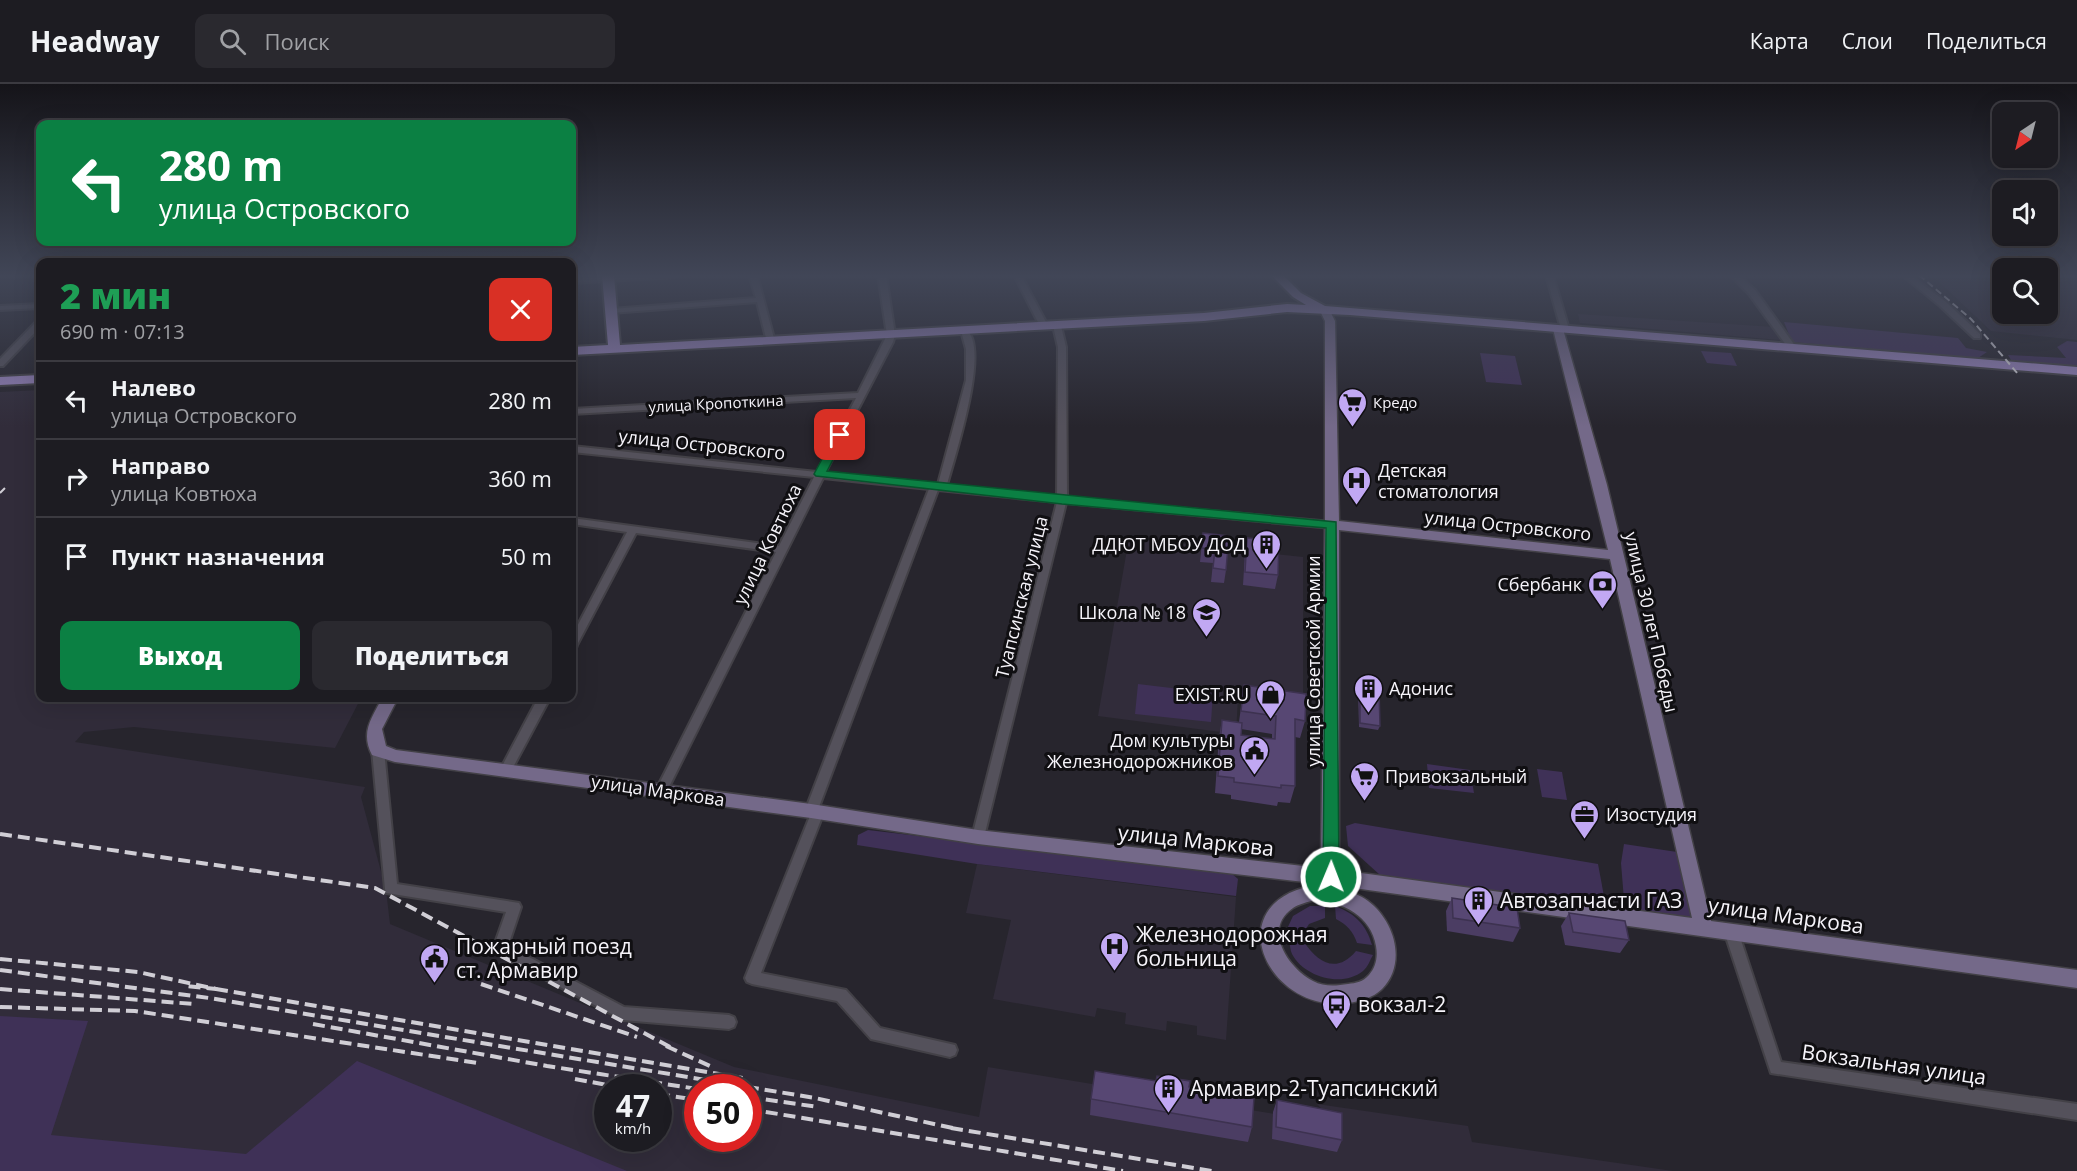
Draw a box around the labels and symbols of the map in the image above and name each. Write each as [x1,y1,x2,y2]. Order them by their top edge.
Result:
north arrow [1992,102,2058,168]
supermarket icon: Кредо [1336,386,1368,428]
street label: улица Кропоткина [648,389,784,417]
place label: Кредо [1373,392,1417,412]
pin [814,409,865,460]
street label: улица Островского [618,423,786,465]
place label: Детская стоматология [1378,458,1499,503]
hospital icon: Детская стоматология [1341,464,1373,506]
street label: улица Ковтюха [727,480,807,608]
street label: улица Островского [1424,504,1592,546]
street label: Туапсинская улица [989,513,1053,681]
building icon: ДДЮТ МБОУ ДОД [1251,528,1283,570]
street label: улица 30 лет Победы [1620,529,1684,715]
place label: ДДЮТ МБОУ ДОД [1092,532,1246,556]
street label: улица Советской Армии [1301,555,1325,767]
bank icon: Сбербанк [1587,568,1619,610]
place label: Сбербанк [1497,572,1583,596]
school or university icon: Школа № 18 [1191,596,1223,638]
place label: Школа № 18 [1079,600,1186,624]
building icon: Адонис [1352,672,1384,714]
place label: Адонис [1389,676,1453,700]
shop icon: EXIST.RU [1254,678,1286,720]
place label: EXIST.RU [1175,682,1249,706]
place label: Дом культуры Железнодорожников [1047,728,1233,773]
public building icon: Дом культуры Железнодорожников [1238,734,1270,776]
supermarket icon: Привокзальный [1348,760,1380,802]
place label: Привокзальный [1385,764,1527,788]
street label: улица Маркова [590,769,726,811]
office icon: Изостудия [1569,798,1601,840]
place label: Изостудия [1606,802,1697,826]
street label: улица Маркова [1117,818,1275,862]
position arrow [1299,845,1363,909]
building icon: Автозапчасти ГАЗ [1463,884,1495,926]
place label: Автозапчасти ГАЗ [1500,886,1682,914]
street label: улица Маркова [1706,890,1866,940]
place label: Железнодорожная больница [1136,920,1328,972]
hospital icon: Железнодорожная больница [1099,930,1131,972]
place label: Пожарный поезд ст. Армавир [456,932,632,984]
public building icon: Пожарный поезд ст. Армавир [419,942,451,984]
bus stop icon: вокзал-2 [1321,988,1353,1030]
place label: вокзал-2 [1358,990,1446,1018]
street label: Вокзальная улица [1800,1037,1988,1091]
building icon: Армавир-2-Туапсинский [1153,1072,1185,1114]
speed limit sign: 50 [684,1074,762,1152]
place label: Армавир-2-Туапсинский [1190,1074,1438,1102]

